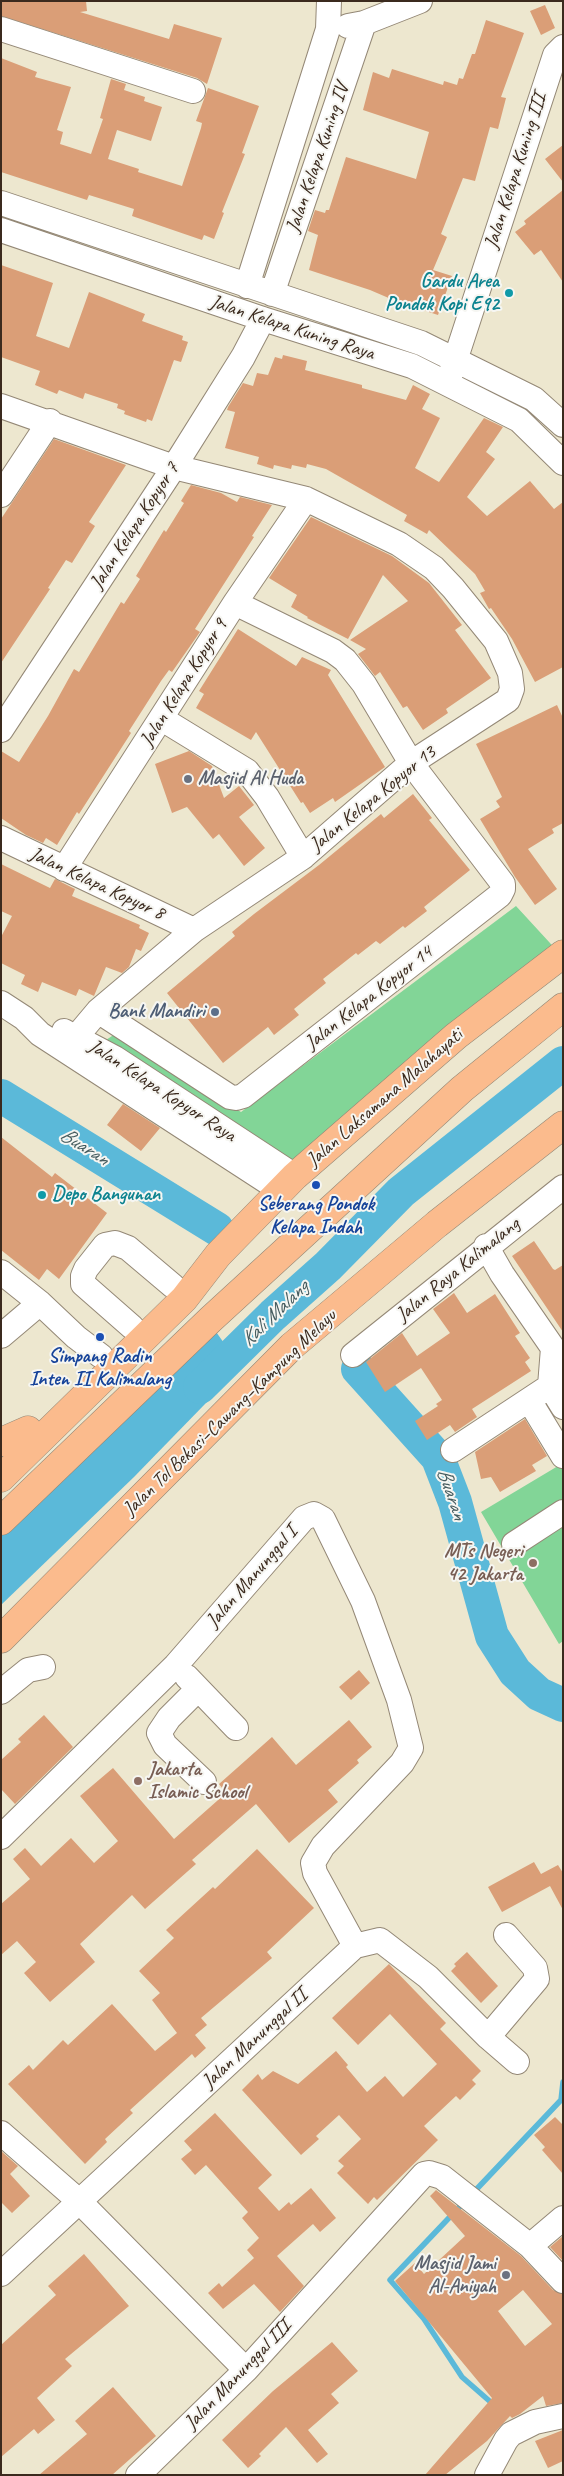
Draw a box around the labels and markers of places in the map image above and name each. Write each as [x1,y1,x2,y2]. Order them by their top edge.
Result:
place label: Gardu Area Pondok Kopi E92 [385,270,499,317]
marker: Gardu Area Pondok Kopi E92 [503,287,515,299]
place label: Masjid Al Huda [198,767,303,791]
marker: Masjid Al Huda [182,773,194,785]
place label: Bank Mandiri [108,1000,205,1024]
marker: Bank Mandiri [209,1006,221,1018]
marker: Seberang Pondok Kelapa Indah [310,1179,322,1191]
place label: Depo Bangunan [52,1183,160,1207]
marker: Depo Bangunan [36,1189,48,1201]
place label: Seberang Pondok Kelapa Indah [258,1193,374,1240]
marker: Simpang Radin Inten II Kalimalang [94,1331,106,1343]
place label: Simpang Radin Inten II Kalimalang [29,1345,171,1392]
place label: MTs Negeri 42 Jakarta [444,1540,523,1587]
marker: MTs Negeri 42 Jakarta [527,1557,539,1569]
place label: Jakarta Islamic School [148,1758,247,1805]
marker: Jakarta Islamic School [132,1775,144,1787]
place label: Masjid Jami Al-Aniyah [414,2252,496,2299]
marker: Masjid Jami Al-Aniyah [500,2269,512,2281]

